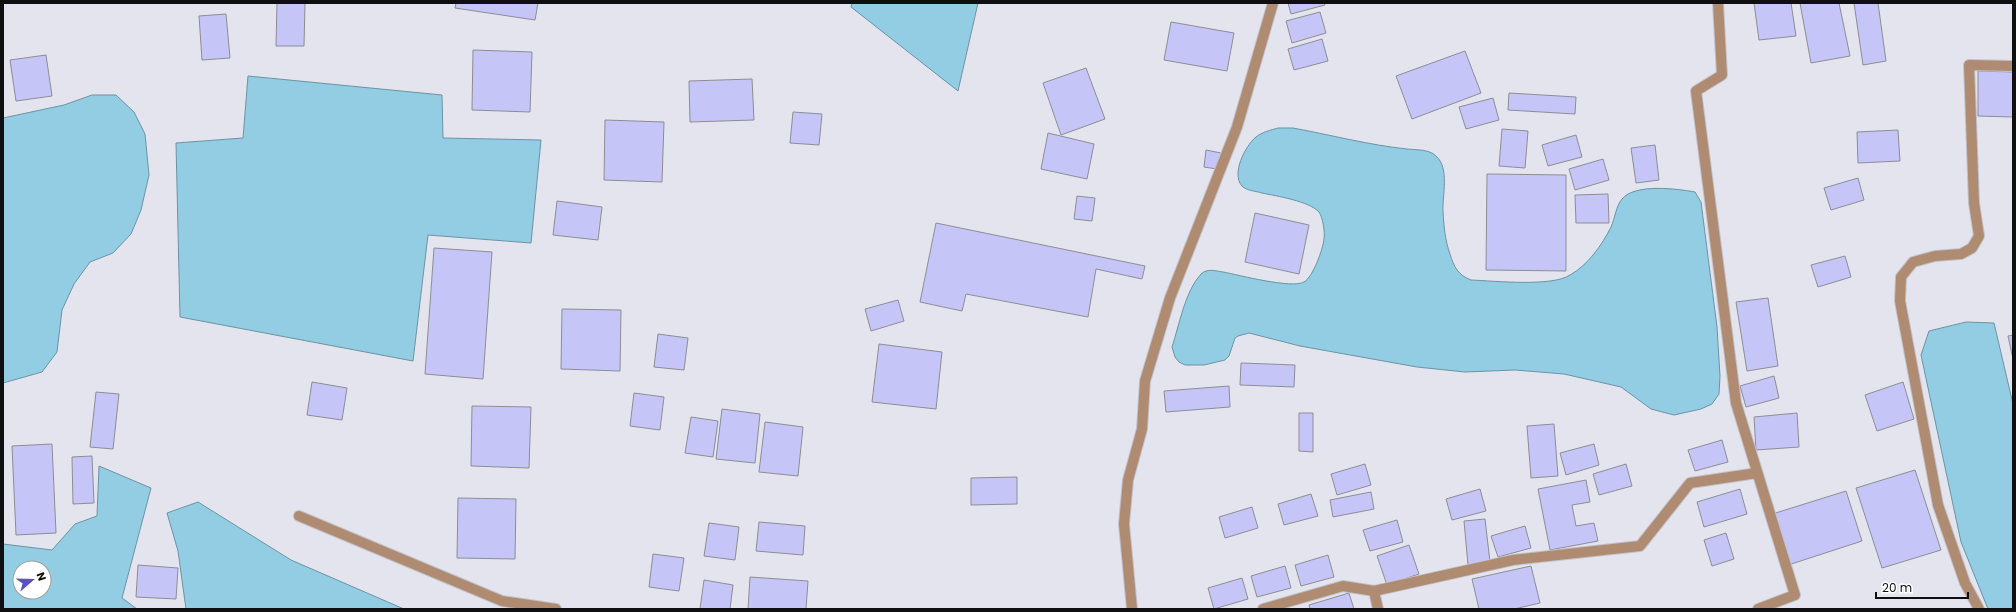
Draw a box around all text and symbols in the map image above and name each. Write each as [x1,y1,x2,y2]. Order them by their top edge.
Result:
north arrow [12,560,52,600]
text: N [32,570,50,583]
scale bar [1876,574,1968,600]
text: 20 m [1882,579,1912,596]

